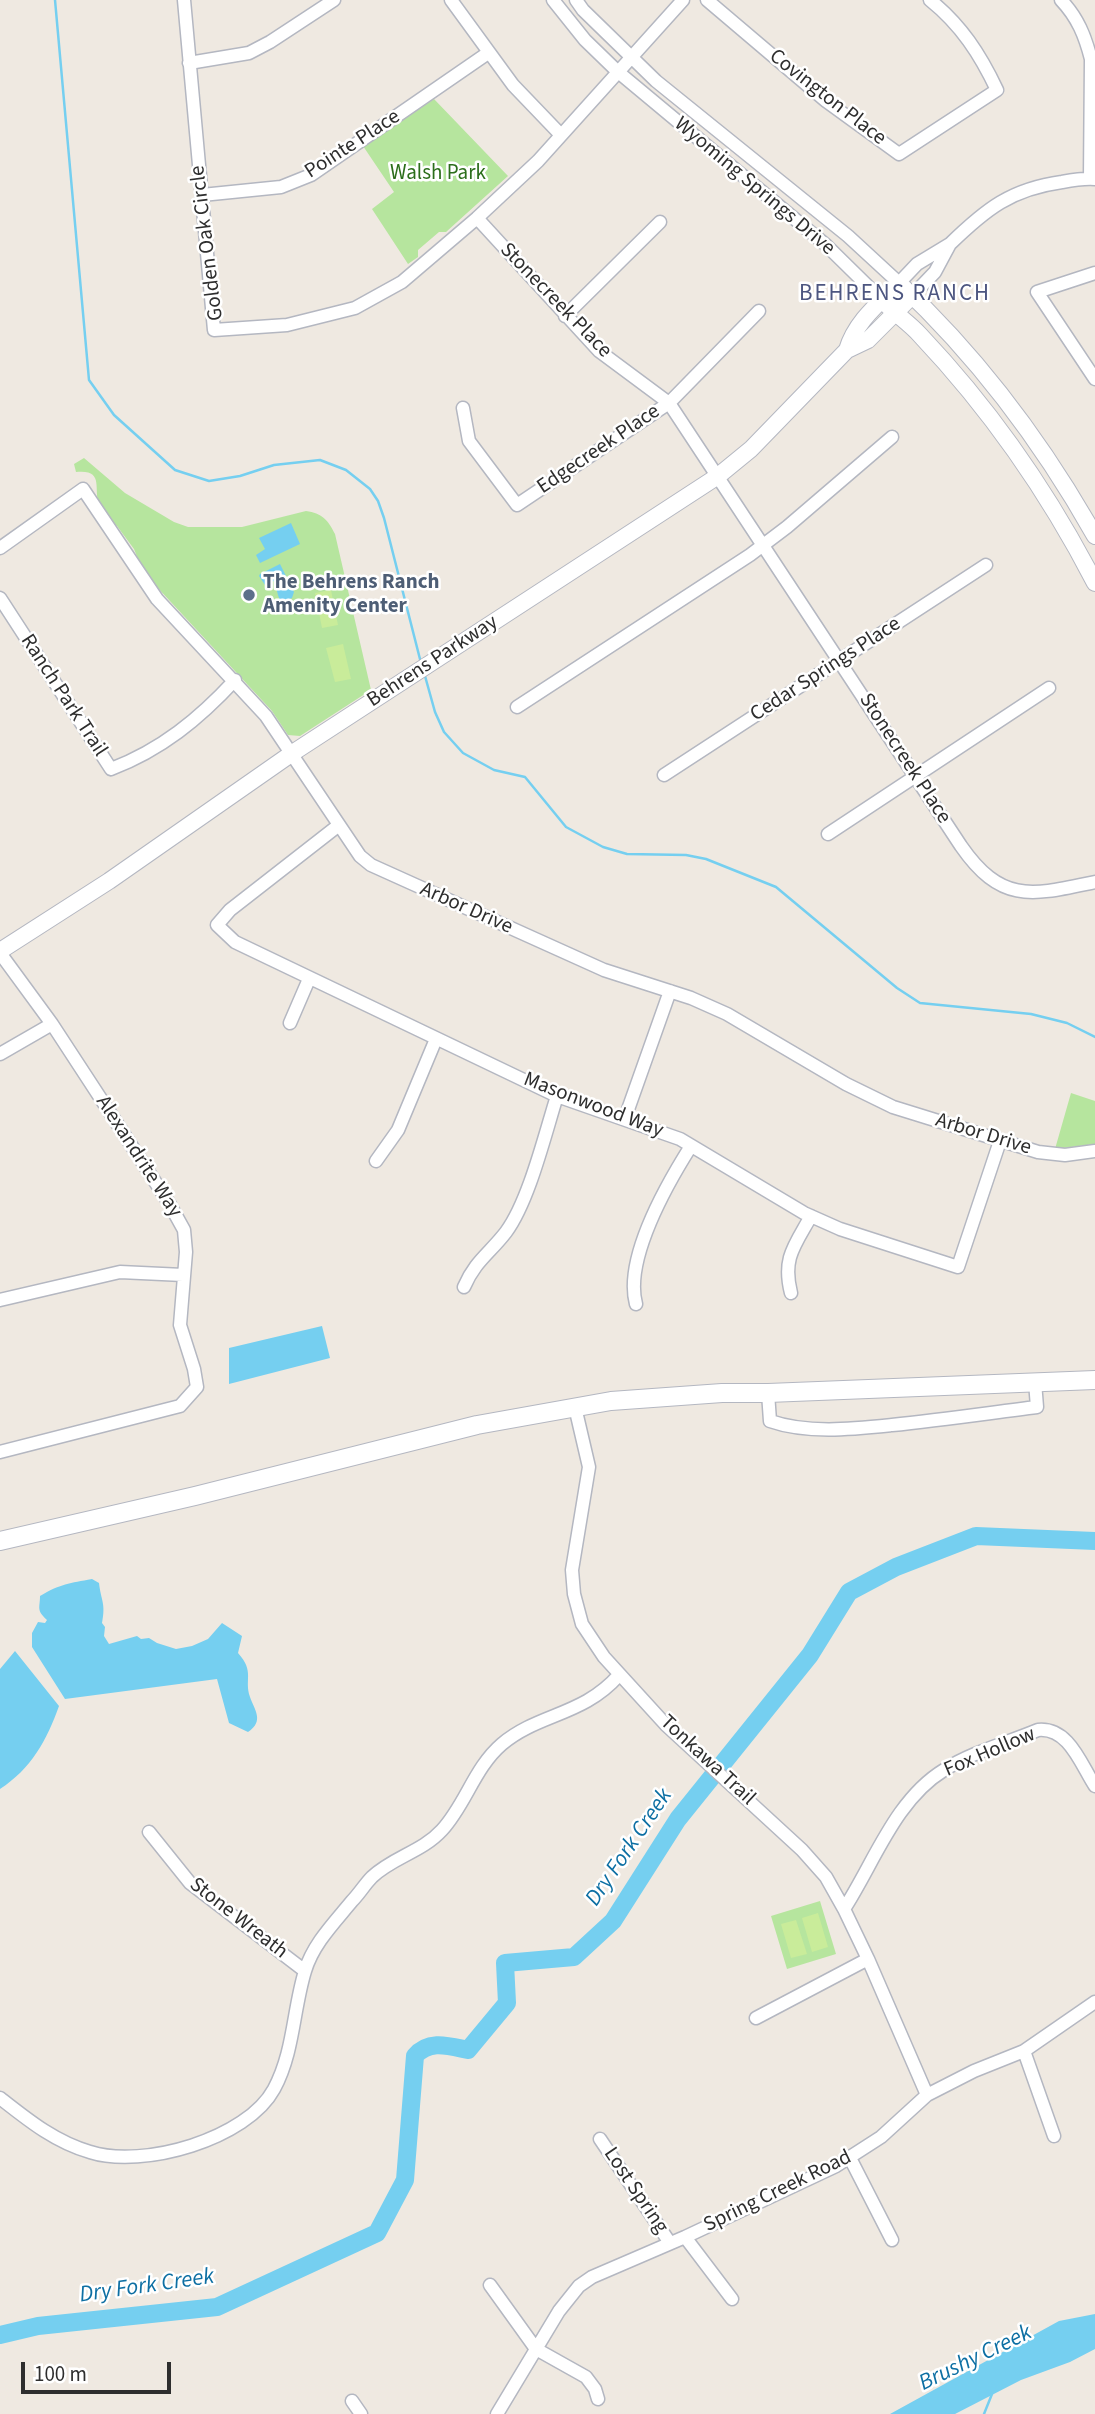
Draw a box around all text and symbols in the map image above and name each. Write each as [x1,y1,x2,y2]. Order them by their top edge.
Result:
street label: Covington Place [763,44,891,152]
street label: Pointe Place [301,105,405,185]
street label: Wyoming Springs Drive [668,112,840,262]
park label: Walsh Park [390,161,486,187]
street label: Golden Oak Circle [186,164,230,322]
street label: Stonecreek Place [494,238,616,364]
district label: BEHRENS RANCH [801,281,989,309]
street label: Edgecreek Place [533,400,665,500]
place label: The Behrens Ranch Amenity Center [263,570,439,620]
marker: The Behrens Ranch Amenity Center [241,587,257,603]
street label: Behrens Parkway [363,610,503,714]
street label: Cedar Springs Place [746,612,906,728]
street label: Ranch Park Trail [14,630,112,762]
street label: Stonecreek Place [853,689,955,829]
street label: Arbor Drive [416,877,516,941]
street label: Masonwood Way [520,1068,666,1144]
street label: Alexandrite Way [89,1091,187,1223]
street label: Arbor Drive [932,1109,1034,1161]
street label: Tonkawa Trail [654,1710,760,1812]
street label: Fox Hollow [940,1722,1040,1784]
water label: Dry Fork Creek [581,1784,679,1912]
street label: Stone Wreath [184,1873,292,1965]
street label: Lost Spring [597,2143,673,2239]
street label: Spring Creek Road [700,2145,856,2239]
water label: Dry Fork Creek [78,2264,216,2310]
water label: Brushy Creek [915,2320,1037,2398]
scale bar [24,2348,175,2392]
text: 100 m [34,2359,87,2389]

